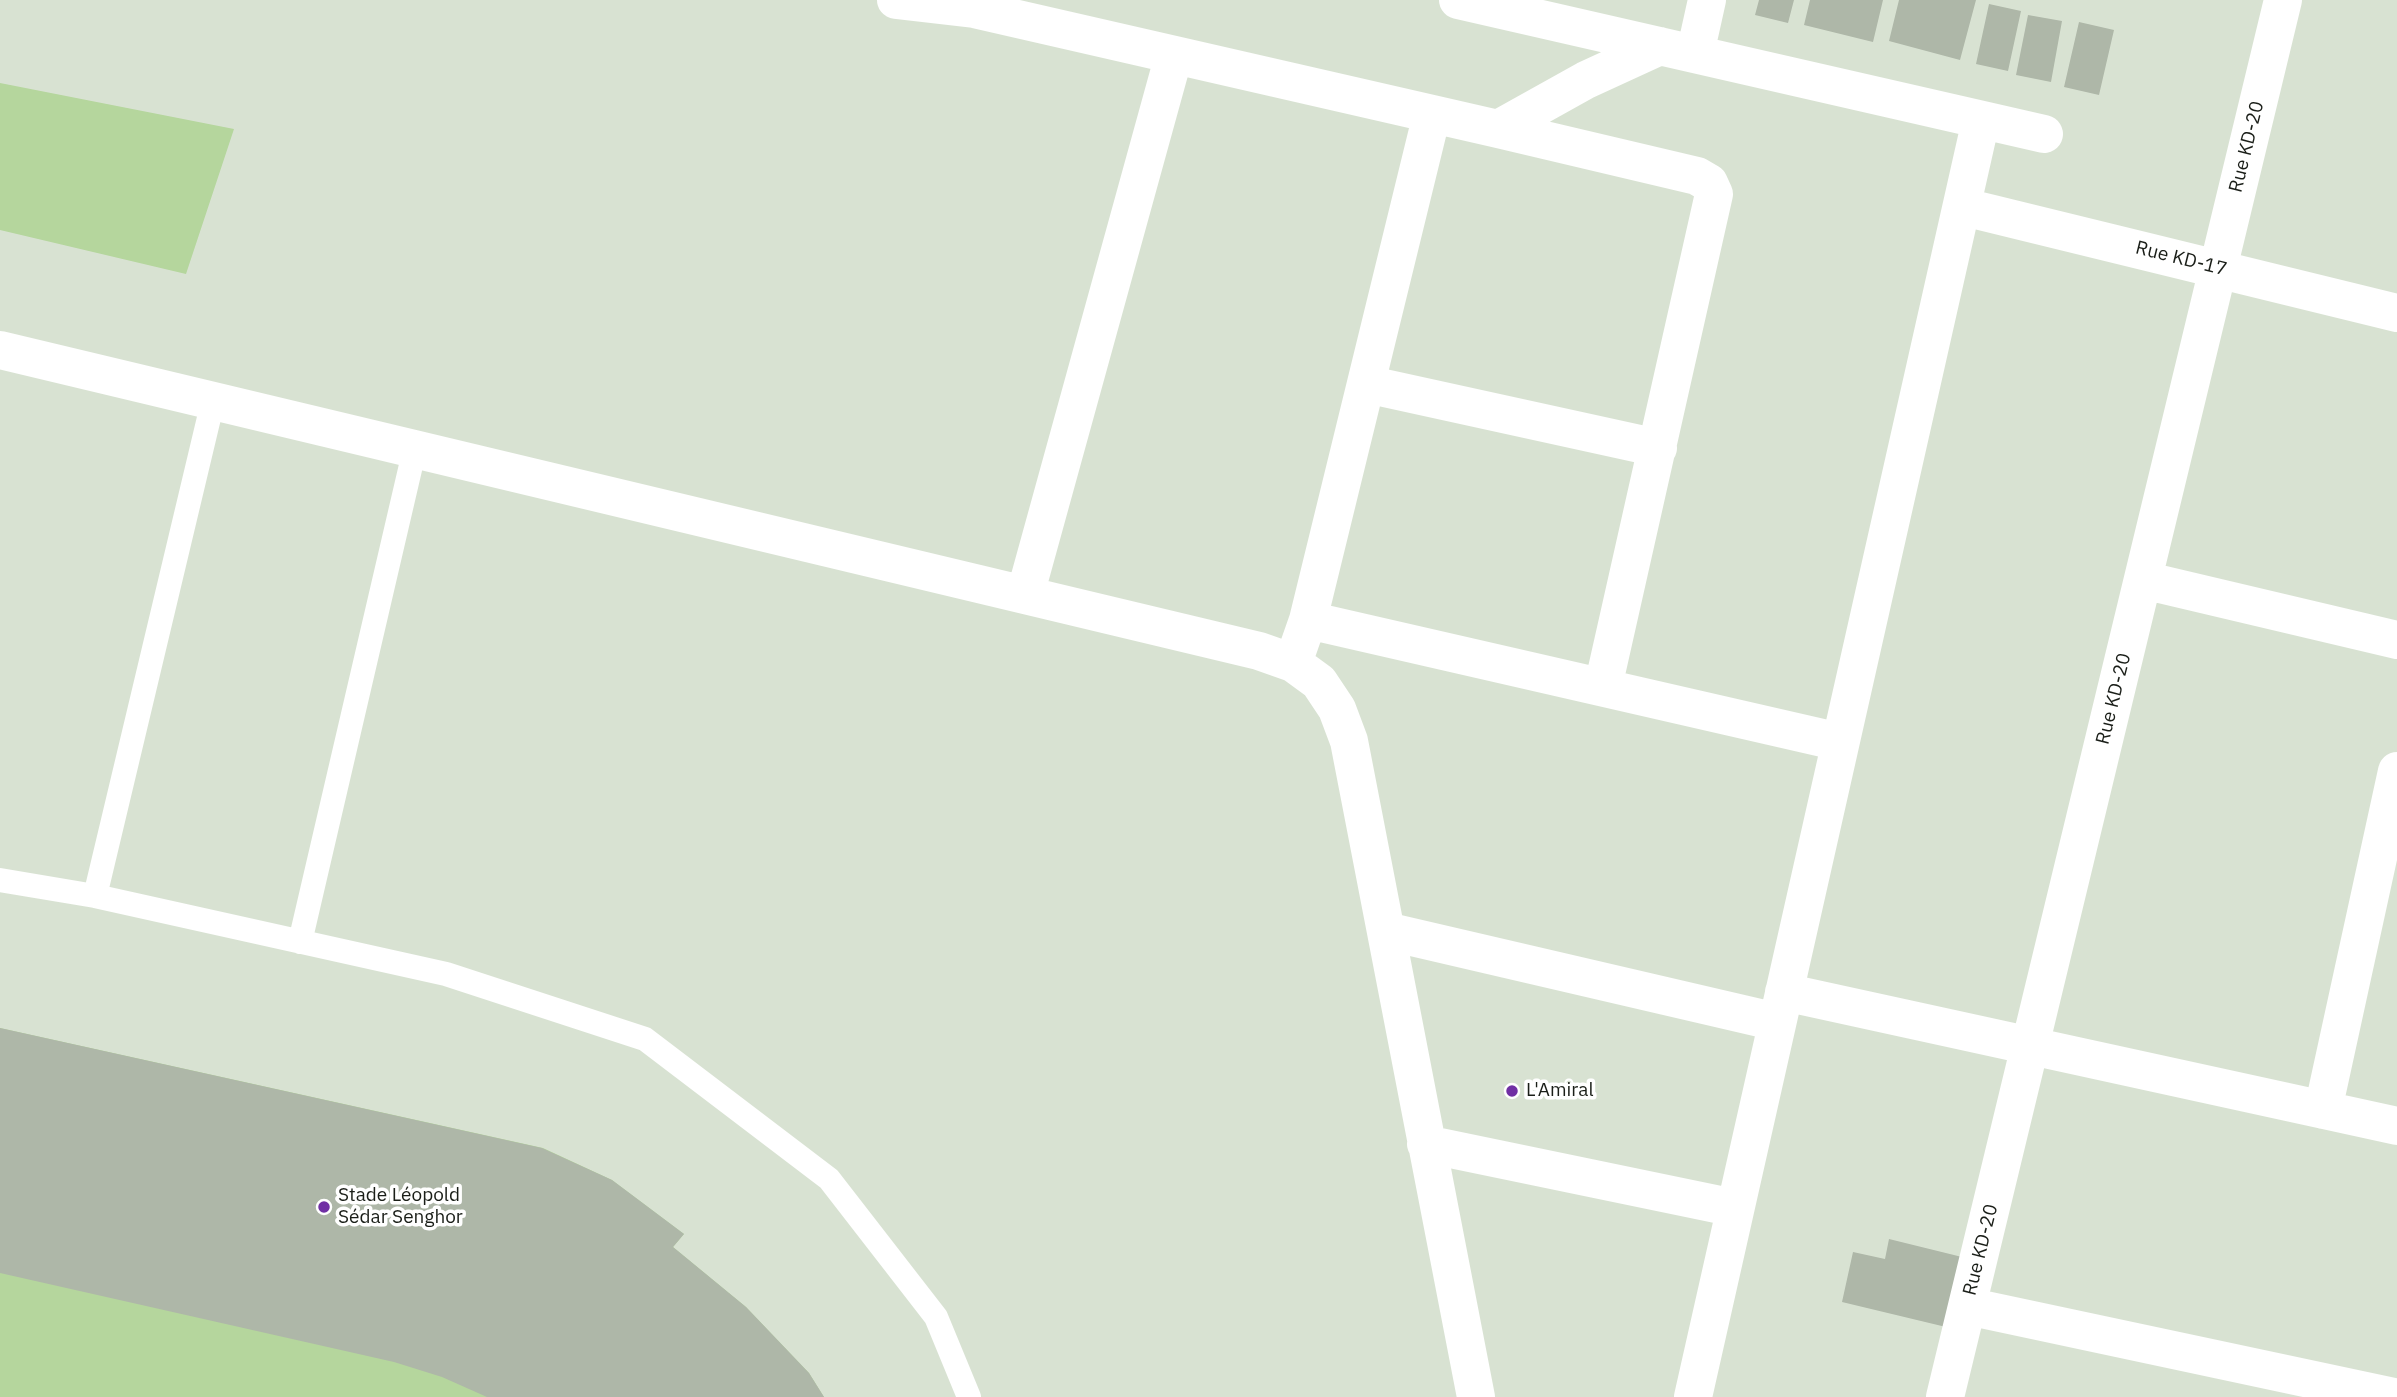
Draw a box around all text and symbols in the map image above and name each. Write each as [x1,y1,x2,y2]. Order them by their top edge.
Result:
street label: Rue KD-20 [2225,99,2269,195]
street label: Rue KD-17 [2133,237,2229,281]
street label: Rue KD-20 [2092,651,2136,747]
place label: L'Amiral [1526,1080,1594,1102]
marker: L'Amiral [1504,1083,1520,1099]
place label: Stade Léopold Sédar Senghor [338,1185,463,1229]
marker: Stade Léopold Sédar Senghor [316,1199,332,1215]
street label: Rue KD-20 [1959,1202,2003,1298]

